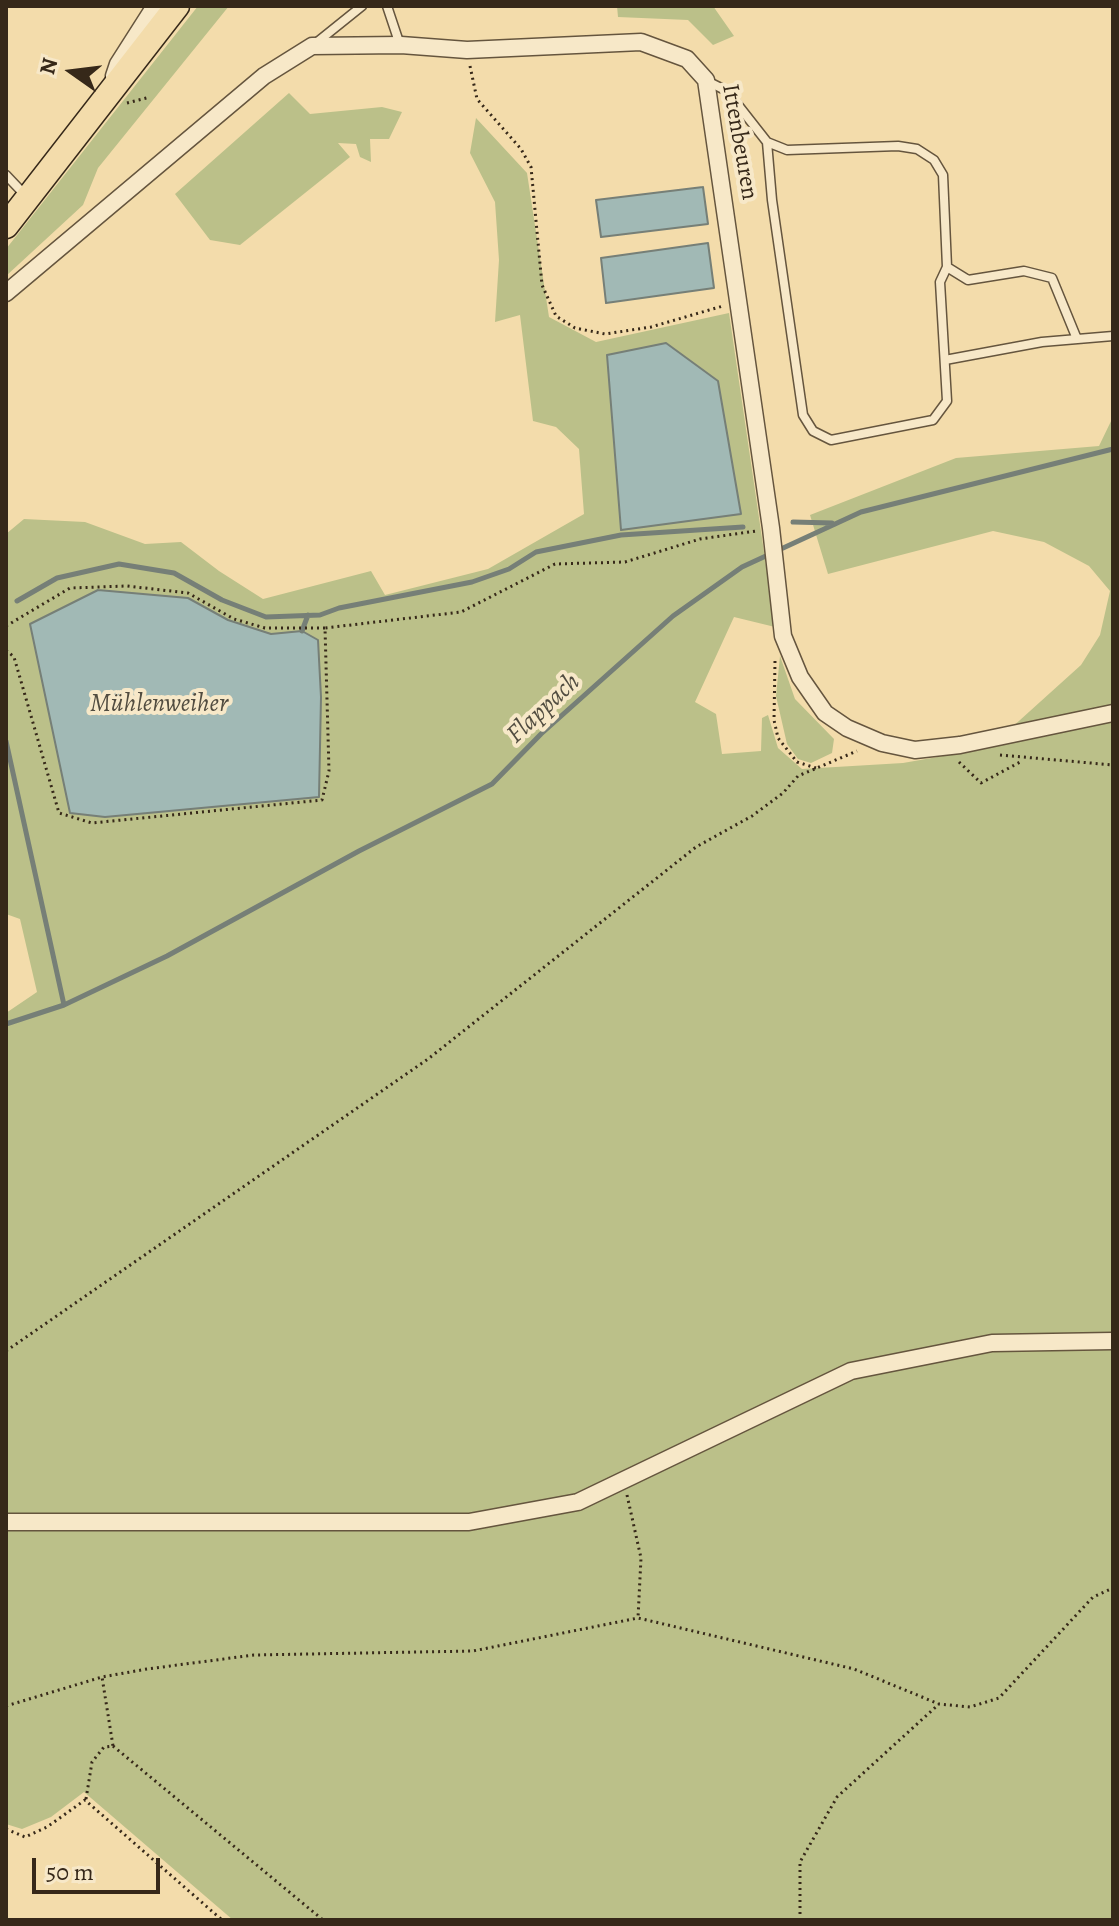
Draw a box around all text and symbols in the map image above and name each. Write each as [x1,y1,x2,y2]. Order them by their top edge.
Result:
north arrow [32,32,112,112]
text: N [32,55,65,78]
street label: Ittenbeuren [715,82,763,202]
water label: Flappach [501,667,587,751]
water label: Mühlenweiher [90,689,228,721]
scale bar [36,1842,164,1892]
text: 50 m [46,1856,94,1888]

